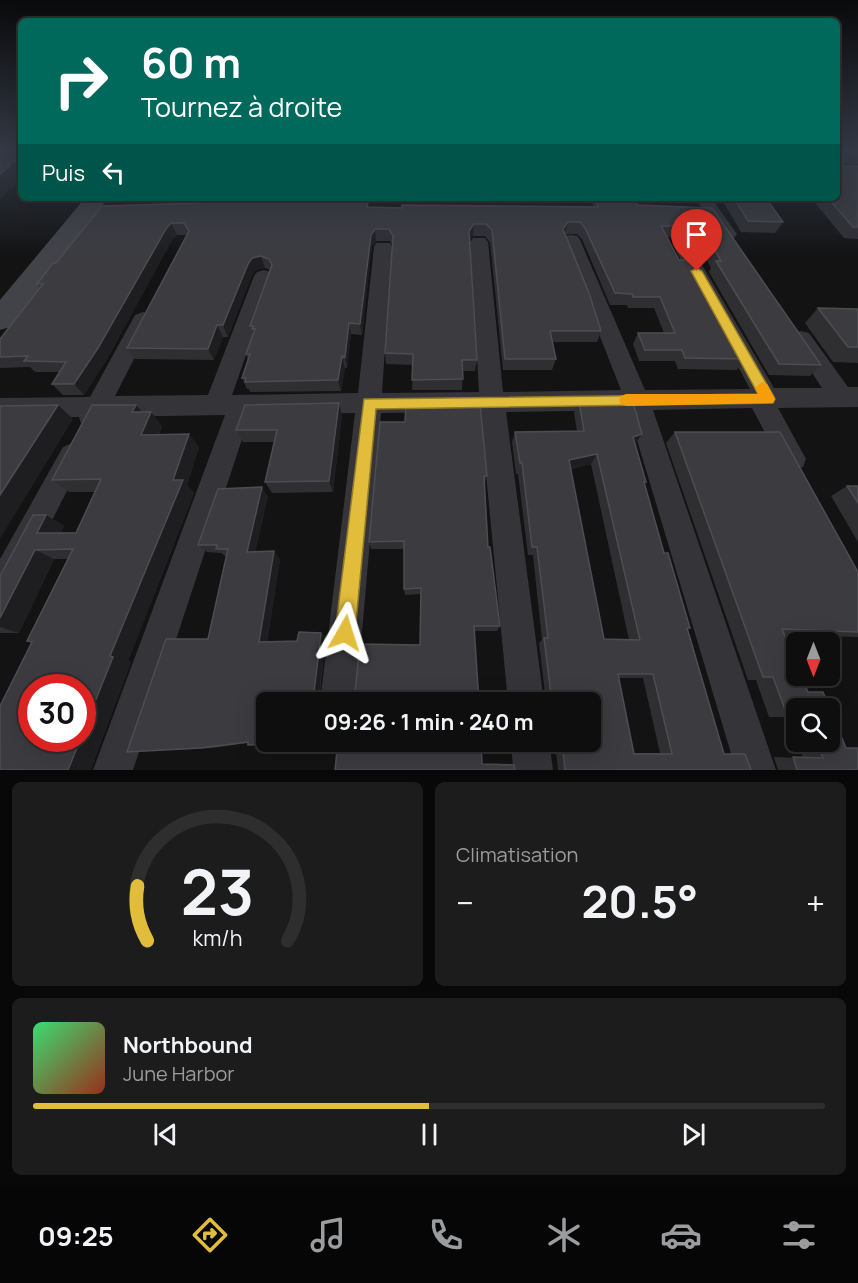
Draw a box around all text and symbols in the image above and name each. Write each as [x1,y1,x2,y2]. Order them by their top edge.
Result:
text: 60 m [141,33,241,91]
icon: right [42,42,120,120]
text: Tournez à droite [141,88,342,125]
icon: left [97,156,130,189]
text: Puis [42,158,85,188]
pin [671,209,722,271]
icon: arrive [680,218,713,251]
position arrow [313,601,377,665]
north arrow [786,632,840,686]
map controls [786,632,840,752]
speed limit sign: 30 [18,674,96,752]
button: search [786,698,840,752]
text: 09:26 · 1 min · 240 m [323,707,534,737]
text: Climatisation [456,841,578,868]
text: 23 [181,848,254,934]
text: 20.5° [582,870,698,932]
text: − [456,880,474,925]
text: + [806,880,825,925]
text: km/h [193,923,242,952]
text: Northbound [123,1030,253,1060]
text: June Harbor [123,1060,235,1087]
icon: previous [149,1118,182,1151]
icon: pause [413,1118,446,1151]
icon: next [677,1118,710,1151]
icon: directions [189,1214,231,1256]
icon: music [307,1214,349,1256]
icon: phone [425,1214,467,1256]
icon: climate [543,1214,585,1256]
icon: car [660,1214,702,1256]
icon: filters [778,1214,820,1256]
text: 09:25 [38,1217,114,1254]

